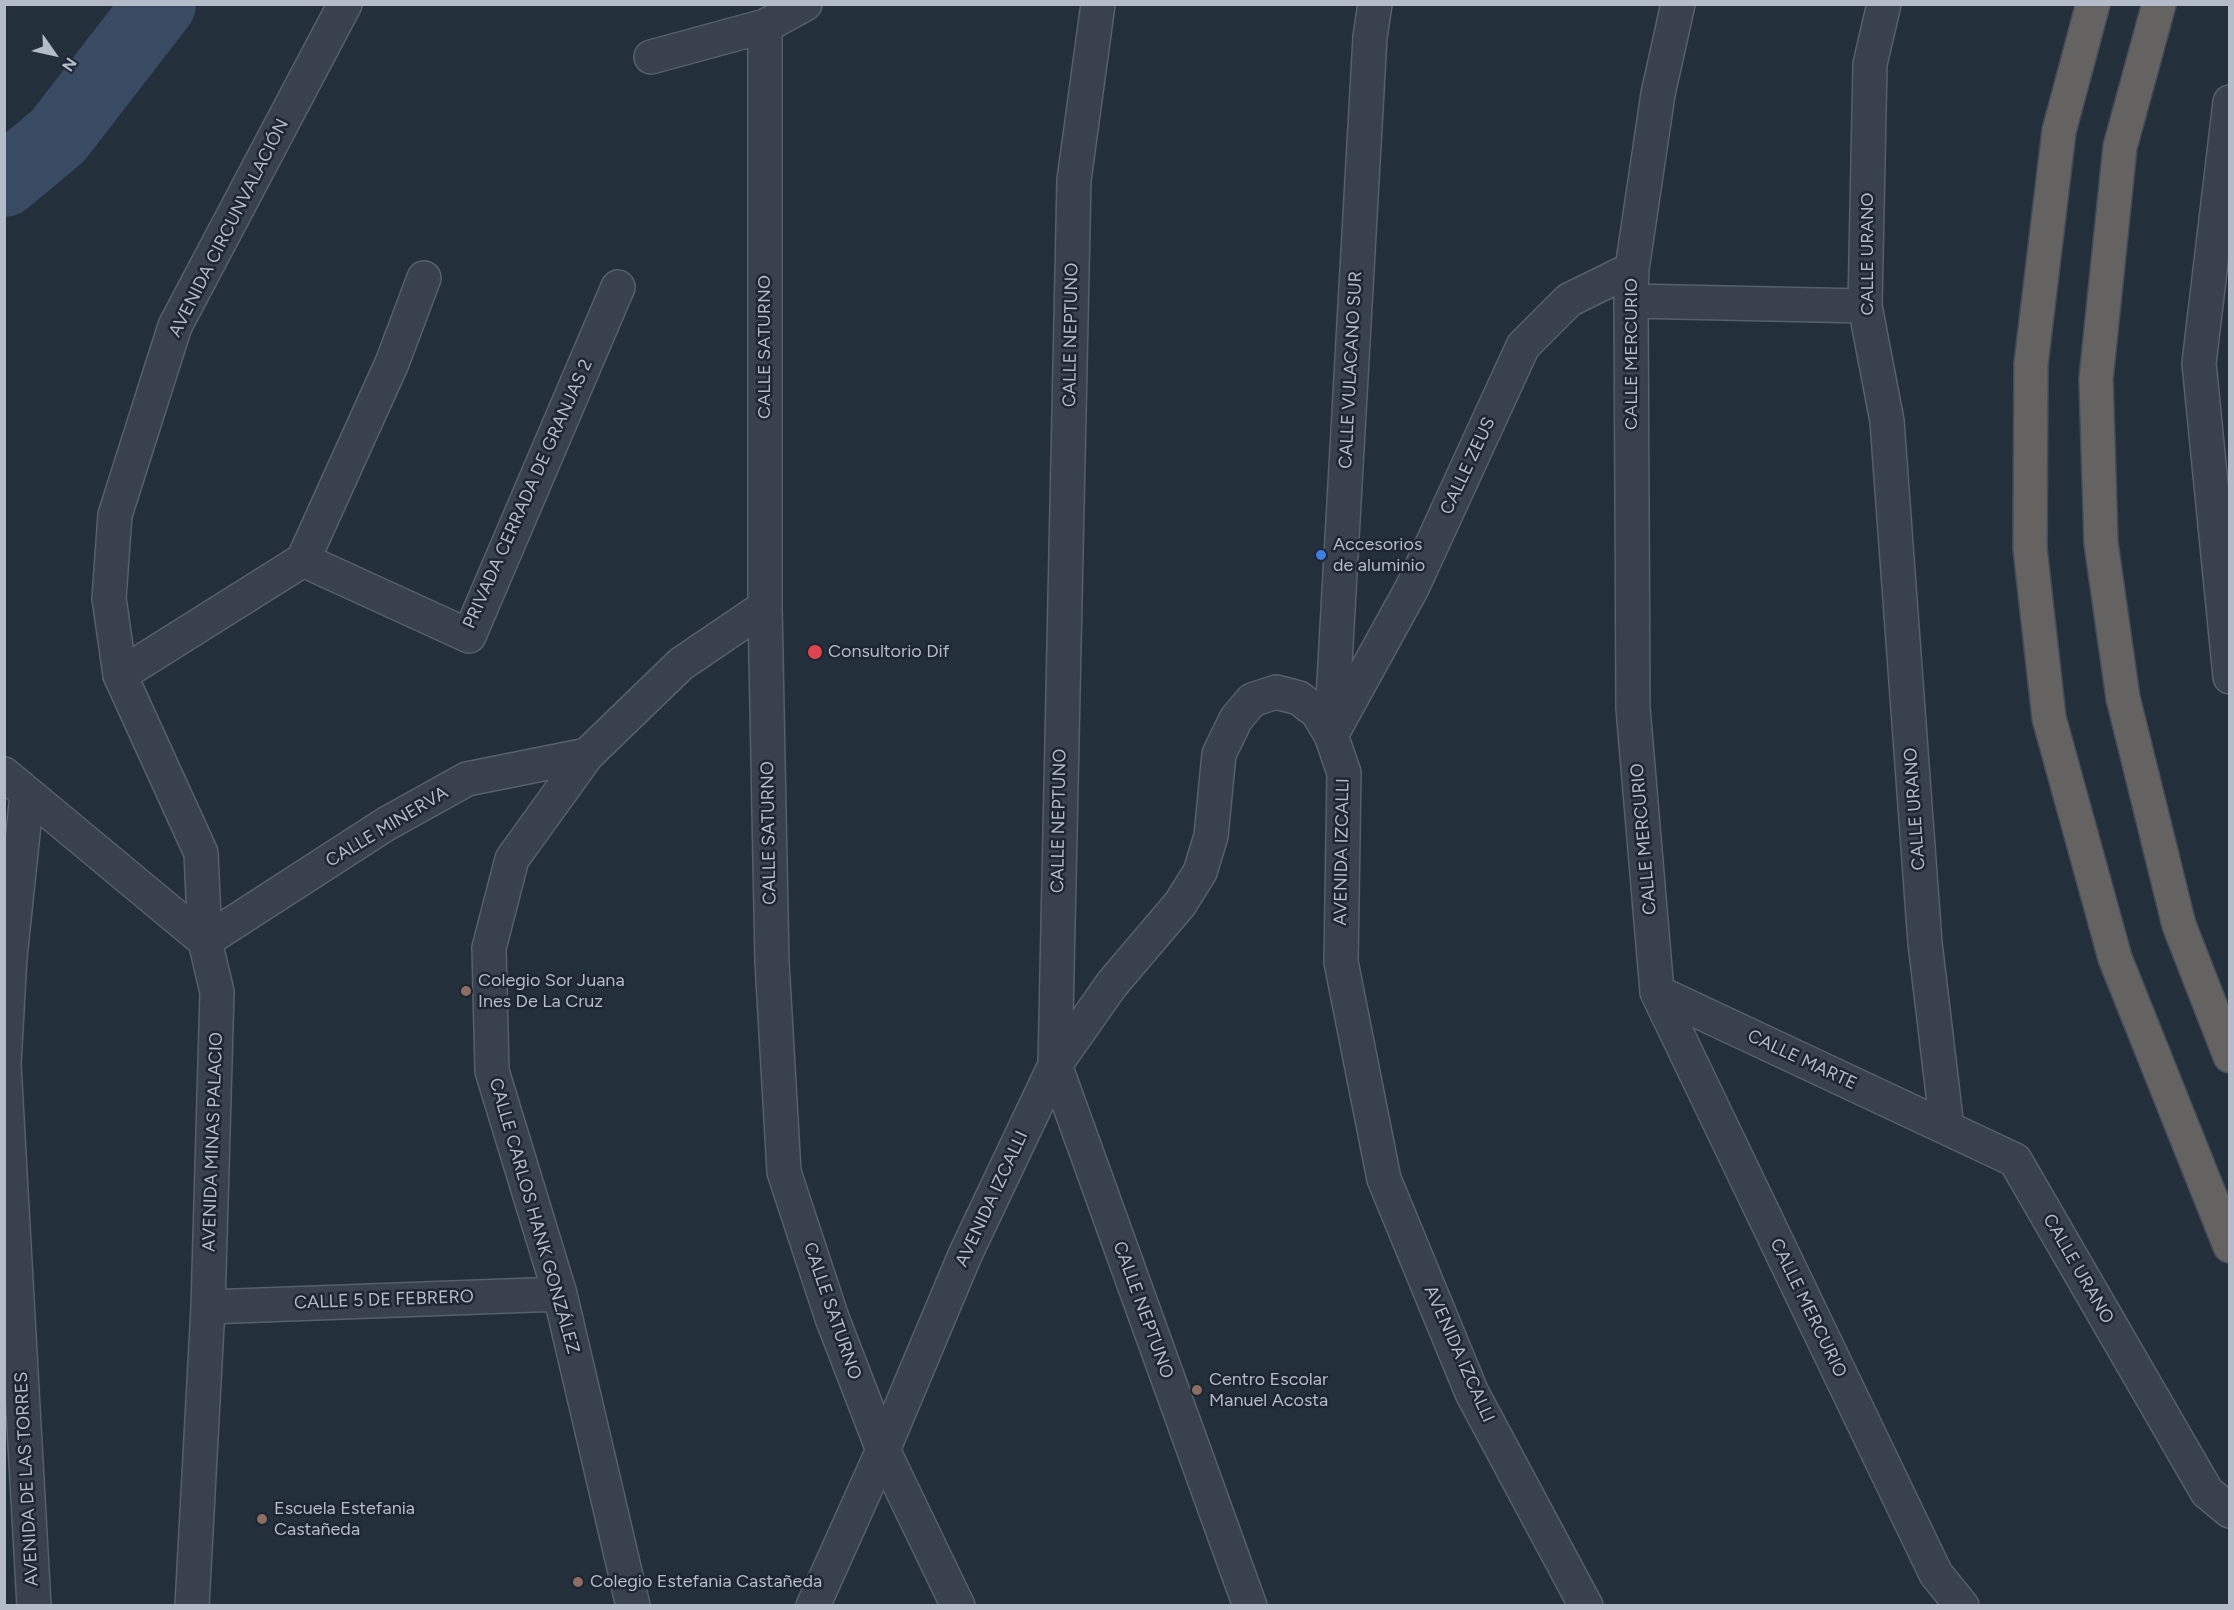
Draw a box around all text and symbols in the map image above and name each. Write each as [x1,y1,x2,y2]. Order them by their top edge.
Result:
north arrow [24,24,84,84]
text: N [58,54,81,75]
street label: AVENIDA CIRCUNVALACIÓN [164,115,294,341]
street label: CALLE URANO [1857,192,1879,316]
street label: CALLE NEPTUNO [1059,263,1083,407]
street label: CALLE VULACANO SUR [1335,271,1367,469]
street label: CALLE SATURNO [754,275,776,419]
street label: CALLE MERCURIO [1621,278,1643,430]
street label: PRIVADA CERRADA DE GRANJAS 2 [459,356,597,632]
street label: CALLE ZEUS [1436,414,1500,518]
place label: Accesorios de aluminio [1333,534,1425,576]
marker: Accesorios de aluminio [1314,548,1328,562]
place label: Consultorio Dif [828,641,949,663]
marker: Consultorio Dif [806,643,824,661]
street label: CALLE URANO [1900,747,1930,871]
street label: CALLE NEPTUNO [1047,749,1071,893]
street label: CALLE SATURNO [757,761,781,905]
street label: CALLE MERCURIO [1627,762,1661,916]
street label: AVENIDA IZCALLI [1330,778,1354,926]
street label: CALLE MINERVA [322,782,452,872]
place label: Colegio Sor Juana Ines De La Cruz [478,970,625,1012]
marker: Colegio Sor Juana Ines De La Cruz [459,984,473,998]
street label: CALLE MARTE [1744,1025,1860,1095]
street label: AVENIDA MINAS PALACIO [198,1032,228,1252]
street label: CALLE CARLOS HANK GONZÁLEZ [484,1076,584,1356]
street label: AVENIDA IZCALLI [951,1128,1033,1270]
street label: CALLE URANO [2038,1210,2118,1328]
street label: CALLE MERCURIO [1765,1235,1851,1381]
street label: CALLE NEPTUNO [1108,1238,1178,1382]
street label: CALLE SATURNO [798,1239,866,1383]
street label: AVENIDA IZCALLI [1419,1282,1499,1426]
street label: CALLE 5 DE FEBRERO [294,1286,474,1314]
place label: Centro Escolar Manuel Acosta [1209,1369,1328,1412]
street label: AVENIDA DE LAS TORRES [11,1371,43,1587]
marker: Centro Escolar Manuel Acosta [1190,1383,1204,1397]
place label: Escuela Estefania Castañeda [274,1498,415,1540]
marker: Escuela Estefania Castañeda [255,1512,269,1526]
place label: Colegio Estefania Castañeda [590,1571,822,1593]
marker: Colegio Estefania Castañeda [571,1575,585,1589]

